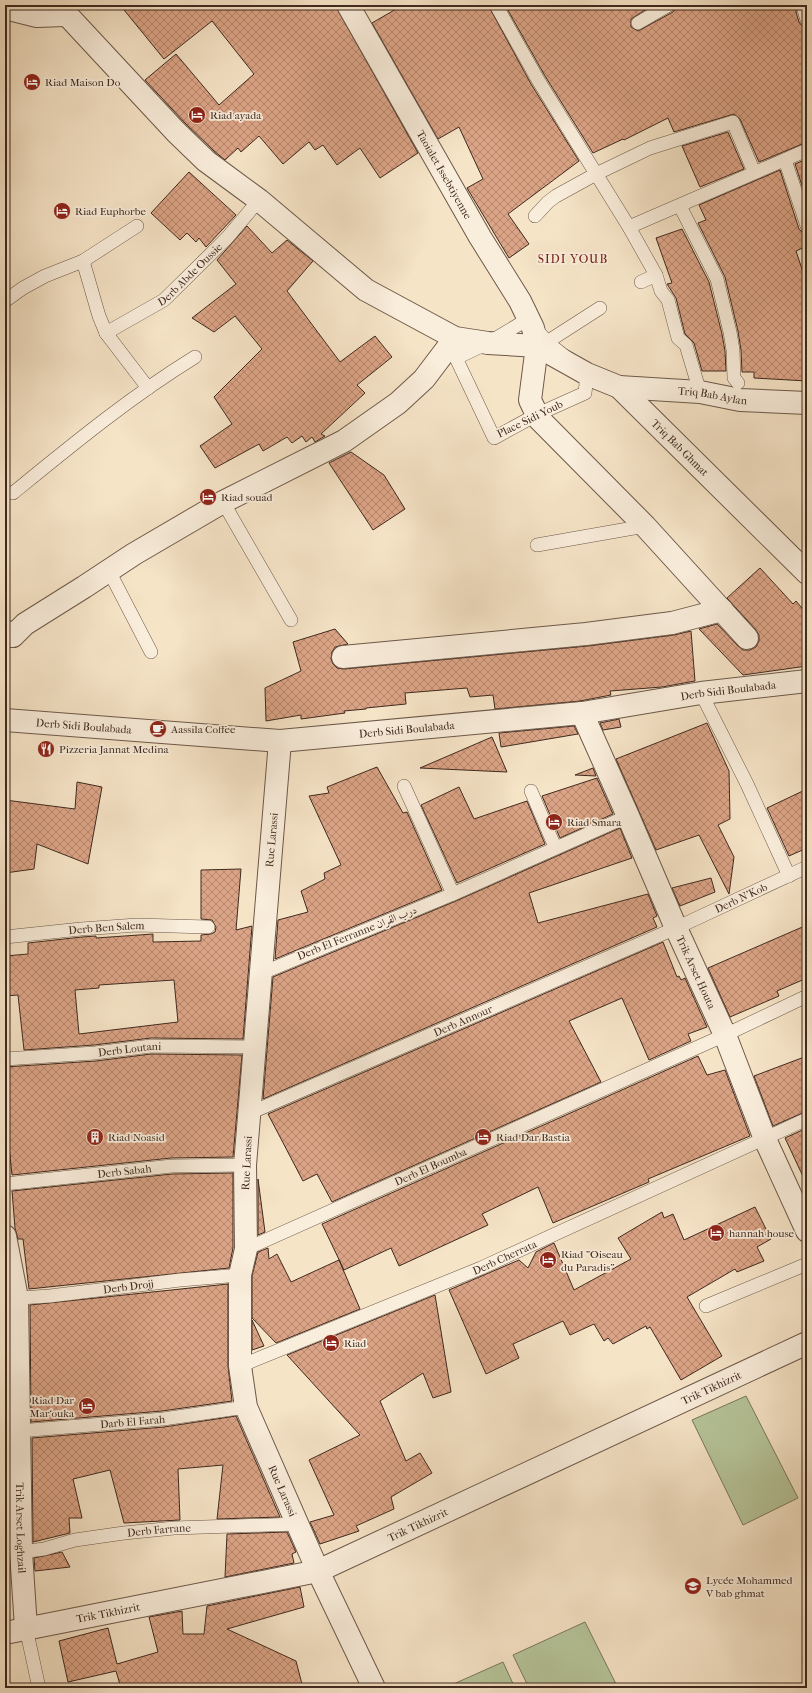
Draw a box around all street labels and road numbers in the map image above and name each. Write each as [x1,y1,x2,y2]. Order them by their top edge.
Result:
street label: Taoialet Issebtiyenne [414,128,475,222]
street label: Derb Abde Oussie [155,240,225,309]
street label: Triq Bab Aylan [677,384,748,407]
street label: Place Sidi Youb [495,397,565,441]
street label: Triq Bab Ghmat [649,416,711,479]
street label: Derb Sidi Boulabada [679,678,777,703]
street label: Derb Sidi Boulabada [35,716,133,736]
street label: Derb Sidi Boulabada [358,718,456,740]
street label: Rue Larassi [263,811,281,868]
street label: Derb N'Kob [713,880,769,916]
street label: Derb El Ferranne درب الفران [295,903,419,964]
street label: Derb Ben Salem [68,918,146,937]
street label: Trik Arset Houta [674,933,719,1012]
street label: Derb Annour [431,1002,495,1039]
street label: Derb Loutani [97,1039,162,1059]
street label: Rue Larassi [239,1135,255,1191]
street label: Derb El Boumba [392,1144,469,1188]
street label: Derb Sabah [97,1162,153,1181]
street label: Derb Cherrata [470,1237,539,1277]
street label: Derb Drojj [102,1277,155,1296]
street label: Trik Tikhizrit [679,1368,743,1407]
street label: Darb El Farah [100,1412,167,1431]
street label: Rue Larassi [266,1463,300,1519]
street label: Trik Arset Loghzail [13,1482,29,1574]
street label: Trik Tikhizrit [385,1505,450,1544]
street label: Derb Farrane [126,1521,191,1539]
street label: Trik Tikhizrit [75,1600,141,1625]

